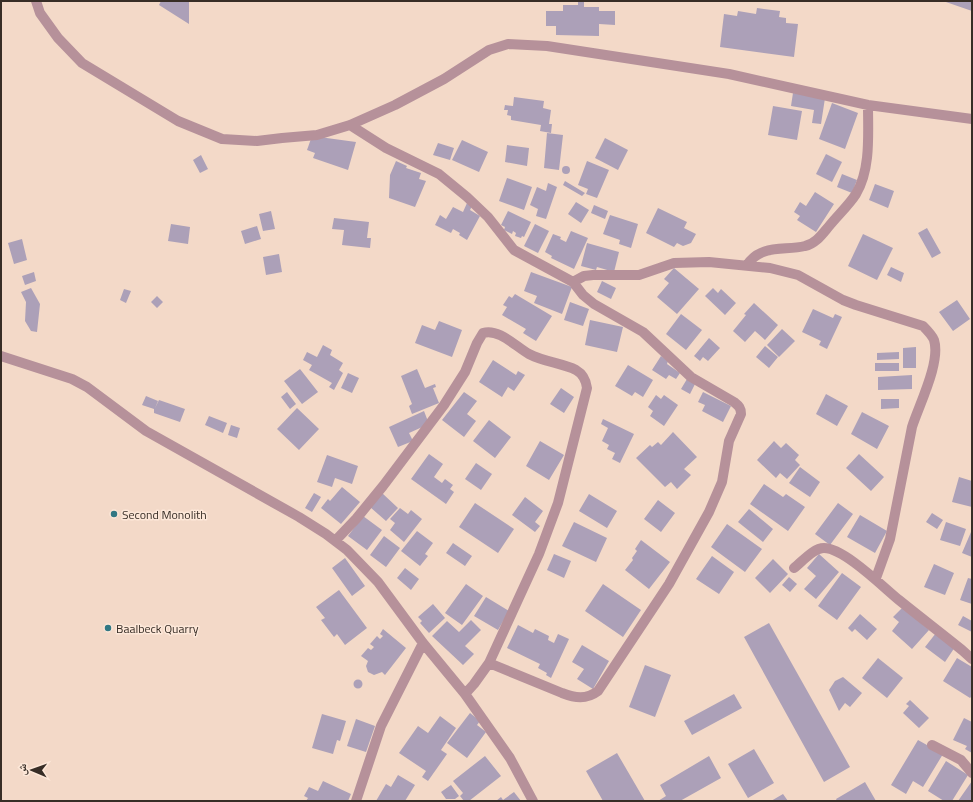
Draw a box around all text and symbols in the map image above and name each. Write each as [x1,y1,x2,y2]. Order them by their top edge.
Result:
place label: Second Monolith [122,505,207,524]
marker: Second Monolith [109,509,119,519]
place label: Baalbeck Quarry [116,619,199,638]
marker: Baalbeck Quarry [103,623,113,633]
north arrow [12,750,52,790]
text: ش [14,763,30,776]

